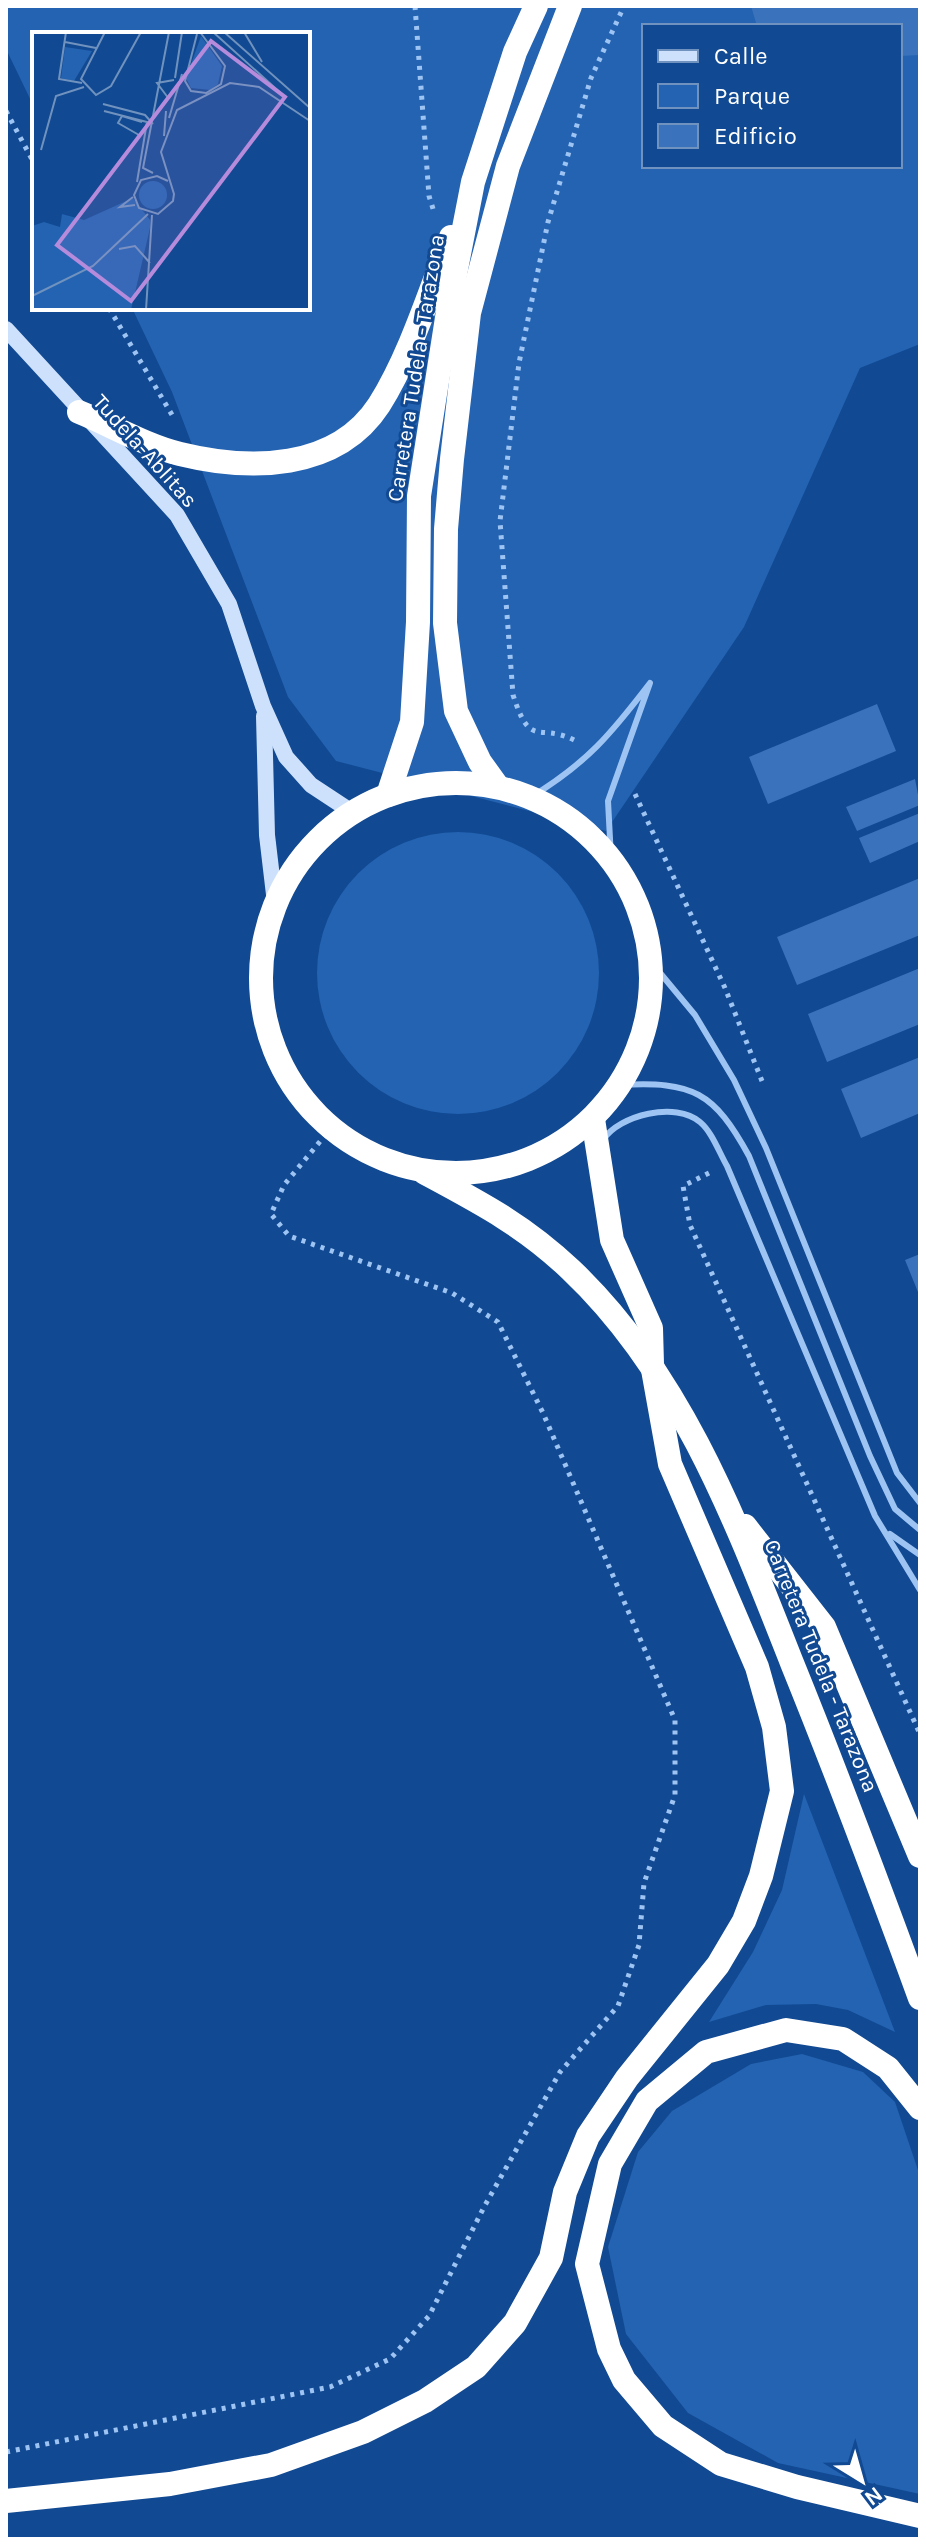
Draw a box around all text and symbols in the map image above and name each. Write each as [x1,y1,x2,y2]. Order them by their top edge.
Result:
legend [642,24,902,168]
inset map [32,32,310,310]
text: Calle [714,42,768,70]
text: Parque [714,82,790,110]
text: Edificio [714,122,797,150]
street label: Carretera Tudela - Tarazona [382,232,450,504]
street label: Tudela-Ablitas [87,389,203,513]
street label: Carretera Tudela - Tarazona [758,1536,884,1796]
north arrow [822,2441,902,2521]
text: N [859,2481,888,2511]

